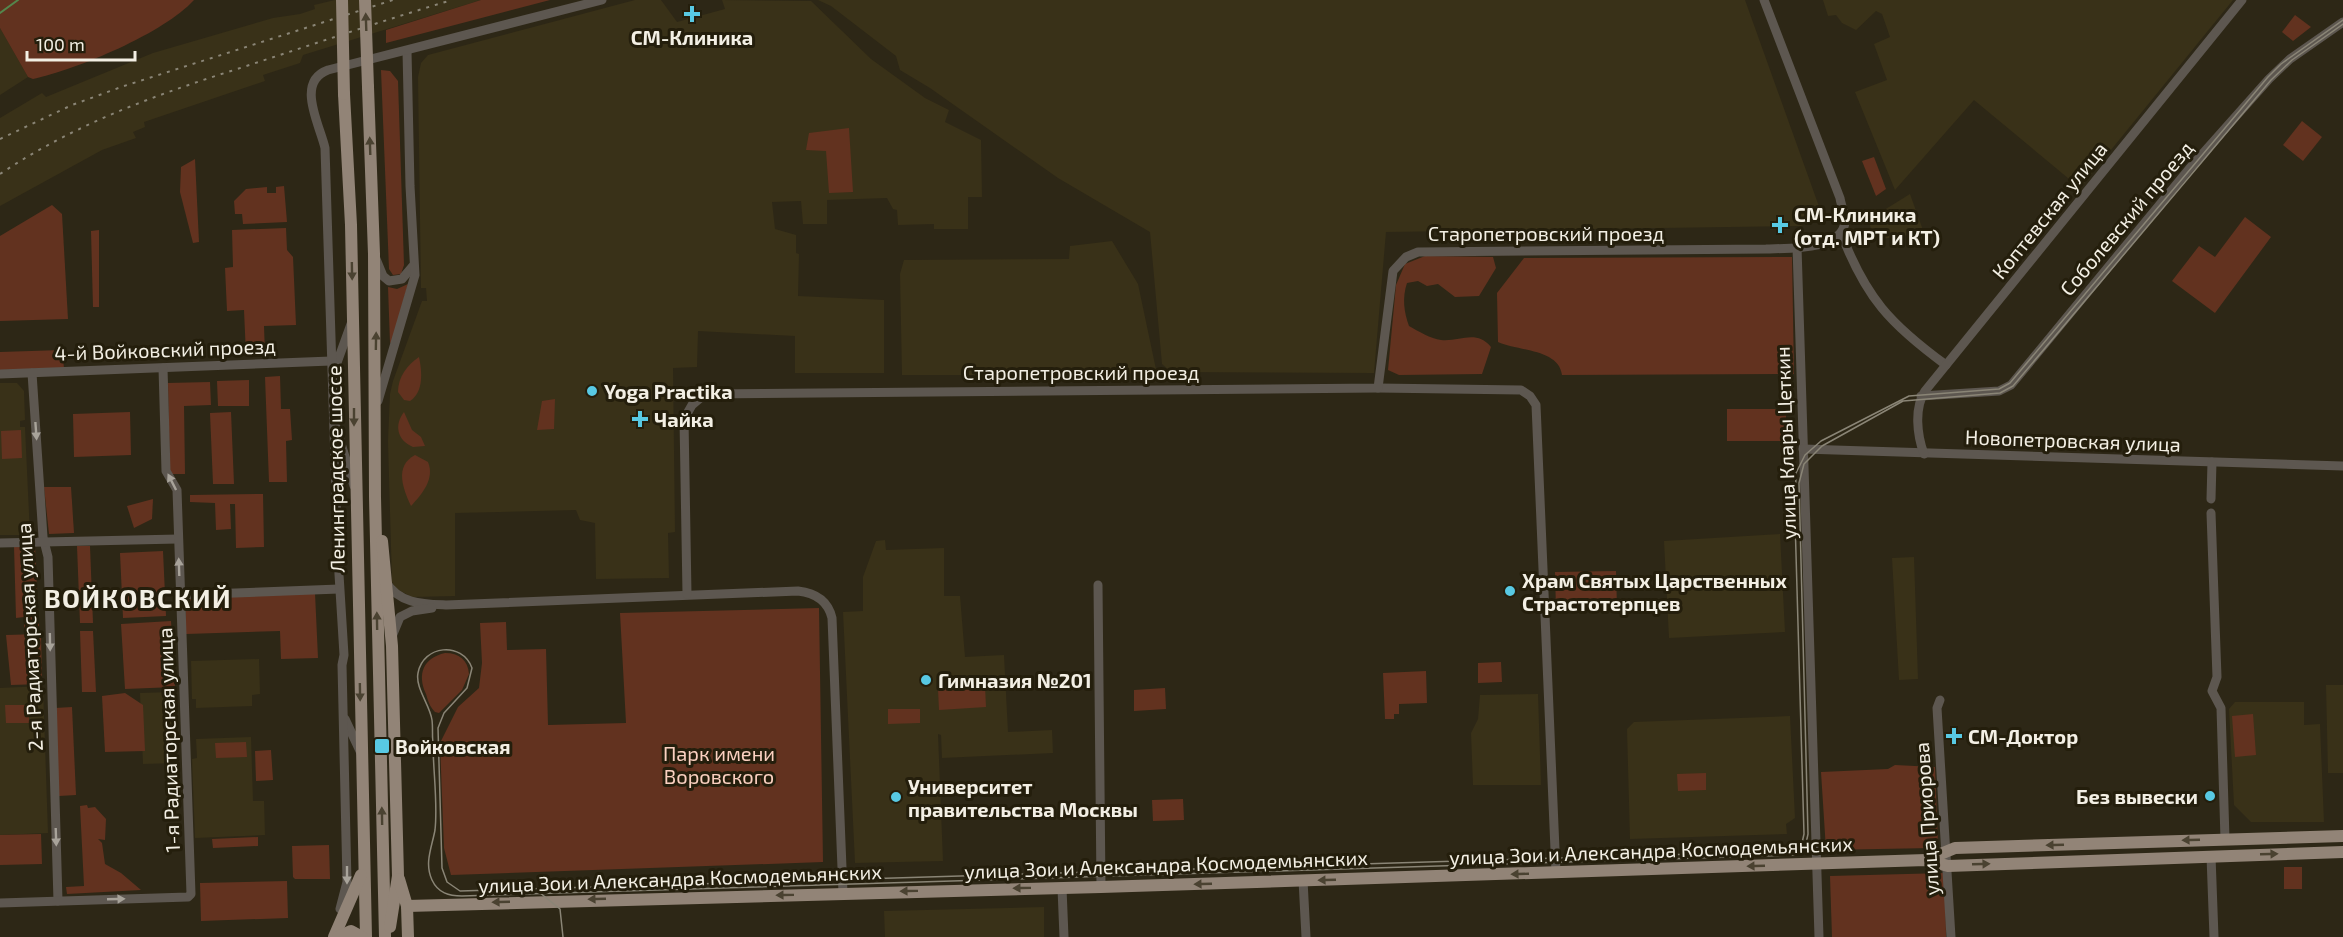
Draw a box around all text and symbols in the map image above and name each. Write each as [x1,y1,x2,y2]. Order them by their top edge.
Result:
marker: СМ-Клиника [683,5,701,23]
one-way arrow [361,13,371,32]
scale bar [27,24,135,62]
place label: СМ-Клиника [631,25,753,49]
text: 100 m [36,33,85,55]
street label: Соболевский проезд [2054,136,2198,300]
one-way arrow [365,137,375,156]
street label: Коптевская улица [1986,137,2112,284]
place label: СМ-Клиника (отд. МРТ и КТ) [1794,202,1940,249]
marker: СМ-Клиника (отд. МРТ и КТ) [1771,216,1789,234]
street label: Старопетровский проезд [1428,221,1664,245]
one-way arrow [347,261,357,280]
one-way arrow [371,332,380,351]
street label: 4-й Войковский проезд [54,333,276,365]
street label: улица Клары Цеткин [1770,346,1801,540]
street label: Старопетровский проезд [963,360,1199,384]
street label: Ленинградское шоссе [321,365,349,573]
place label: Yoga Practika [604,379,733,403]
marker: Yoga Practika [585,384,599,398]
one-way arrow [349,407,359,426]
place label: Чайка [654,407,714,431]
marker: Чайка [631,410,649,428]
one-way arrow [31,422,40,441]
street label: Новопетровская улица [1965,424,2181,457]
one-way arrow [167,473,177,490]
street label: 2-я Радиаторская улица [11,522,48,752]
one-way arrow [174,557,183,576]
place label: Храм Святых Царственных Страстотерпцев [1522,568,1787,615]
district label: ВОЙКОВСКИЙ [44,582,232,613]
marker: Храм Святых Царственных Страстотерпцев [1503,584,1517,598]
one-way arrow [373,611,382,630]
street label: 1-я Радиаторская улица [152,627,185,853]
one-way arrow [45,632,54,651]
place label: Гимназия №201 [938,668,1092,692]
marker: Гимназия №201 [919,673,933,687]
one-way arrow [355,683,364,702]
place label: СМ-Доктор [1968,724,2078,748]
marker: СМ-Доктор [1945,727,1963,745]
place label: Войковская [395,734,511,758]
marker: Войковская [373,737,391,755]
park label: Парк имени Воровского [663,741,775,788]
street label: улица Приорова [1909,741,1944,897]
place label: Университет правительства Москвы [908,774,1138,821]
place label: Без вывески [2076,784,2198,808]
marker: Без вывески [2203,789,2217,803]
marker: Университет правительства Москвы [889,790,903,804]
one-way arrow [377,806,387,825]
one-way arrow [51,827,60,846]
street label: улица Зои и Александра Космодемьянских [1449,831,1854,870]
one-way arrow [2181,836,2200,845]
one-way arrow [2046,840,2065,849]
street label: улица Зои и Александра Космодемьянских [964,845,1369,884]
one-way arrow [2260,849,2279,859]
street label: улица Зои и Александра Космодемьянских [478,859,883,898]
one-way arrow [1971,860,1990,869]
one-way arrow [1747,862,1766,871]
one-way arrow [342,865,352,884]
one-way arrow [1510,869,1529,878]
one-way arrow [1317,875,1336,884]
one-way arrow [1193,879,1212,888]
one-way arrow [1012,884,1031,893]
one-way arrow [900,886,919,896]
one-way arrow [775,890,794,899]
one-way arrow [107,894,126,904]
one-way arrow [587,894,606,904]
one-way arrow [492,898,511,907]

